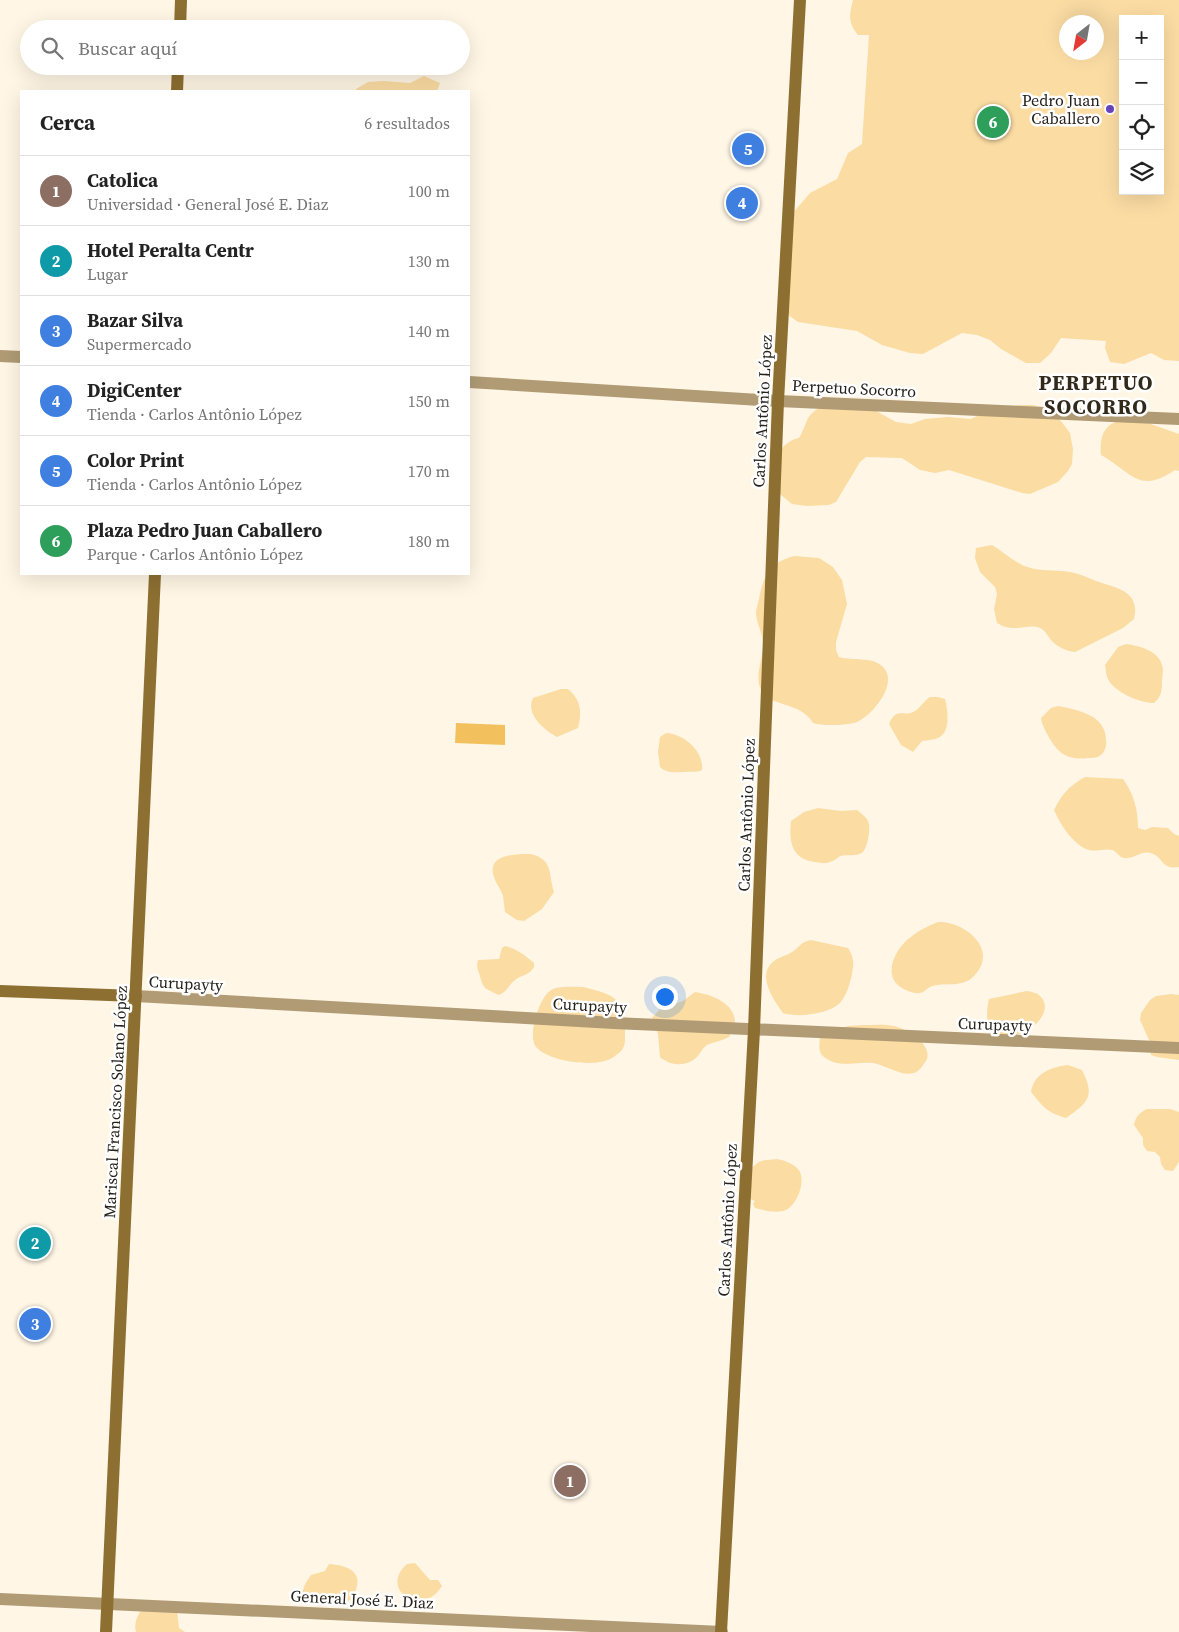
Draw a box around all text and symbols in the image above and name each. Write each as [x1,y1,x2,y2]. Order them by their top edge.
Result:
north arrow [1059,15,1104,60]
map controls [1119,15,1164,195]
button: + [1119,15,1164,60]
search box [20,20,470,75]
icon: search [38,34,66,62]
text: Buscar aquí [78,35,177,61]
button: − [1119,60,1164,105]
place label: Pedro Juan Caballero [1022,89,1100,129]
pin: 6 [977,103,1009,141]
marker: Pedro Juan Caballero [1104,103,1116,115]
button: locate [1119,105,1164,150]
text: Cerca [40,108,95,137]
text: 6 resultados [364,112,450,134]
pin: 5 [732,130,764,168]
button: layers [1119,150,1164,195]
text: Catolica [87,167,158,193]
text: 1 [52,180,60,202]
text: 100 m [408,180,450,202]
pin: 4 [726,184,758,222]
text: Universidad · General José E. Diaz [87,193,328,215]
text: Hotel Peralta Centr [87,237,254,263]
text: 2 [52,250,60,272]
text: 130 m [408,250,450,272]
text: Lugar [87,263,128,285]
text: Bazar Silva [87,307,183,333]
text: 3 [52,320,60,342]
text: 140 m [408,320,450,342]
text: Supermercado [87,333,191,355]
street label: Carlos Antônio López [747,334,777,488]
district label: PERPETUO SOCORRO [1038,368,1154,421]
street label: Perpetuo Socorro [791,374,917,402]
text: DigiCenter [87,377,182,403]
text: 4 [52,390,60,412]
text: 150 m [408,390,450,412]
text: Tienda · Carlos Antônio López [87,403,302,425]
text: Color Print [87,447,184,473]
text: 5 [52,460,60,482]
text: 170 m [408,460,450,482]
text: Tienda · Carlos Antônio López [87,473,302,495]
text: Plaza Pedro Juan Caballero [87,517,322,543]
text: 6 [52,530,60,552]
text: 180 m [408,530,450,552]
text: Parque · Carlos Antônio López [87,543,303,565]
street label: Carlos Antônio López [732,738,760,892]
street label: Curupayty [148,970,224,996]
your location [652,984,678,1010]
street label: Mariscal Francisco Solano López [98,985,132,1219]
street label: Curupayty [552,992,628,1018]
street label: Curupayty [958,1012,1033,1036]
street label: Carlos Antônio López [712,1143,742,1297]
pin: 2 [19,1224,51,1262]
pin: 3 [19,1305,51,1343]
pin: 1 [554,1462,586,1500]
street label: General José E. Diaz [290,1584,434,1614]

